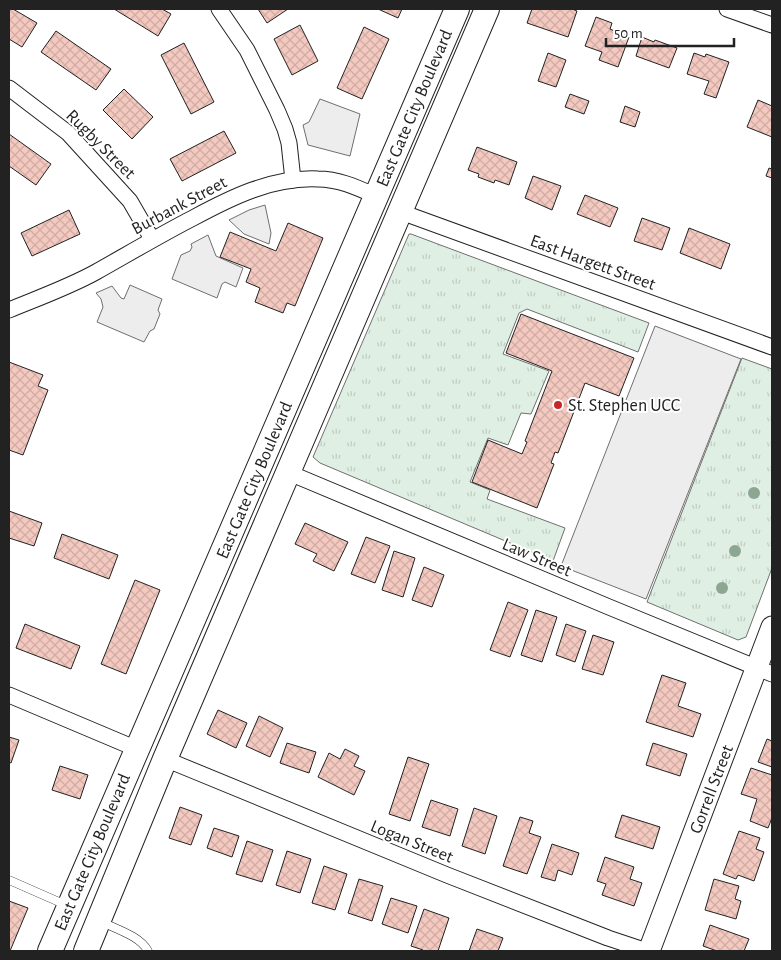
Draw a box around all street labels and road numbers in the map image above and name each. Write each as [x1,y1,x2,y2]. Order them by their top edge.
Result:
street label: East Gate City Boulevard [374,27,456,190]
street label: Rugby Street [62,107,139,183]
street label: Burbank Street [129,173,230,238]
street label: East Hargett Street [528,232,658,294]
street label: East Gate City Boulevard [214,399,296,562]
street label: Law Street [499,535,574,581]
street label: Gorrell Street [687,742,737,836]
street label: East Gate City Boulevard [52,771,134,934]
street label: Logan Street [368,817,456,867]

